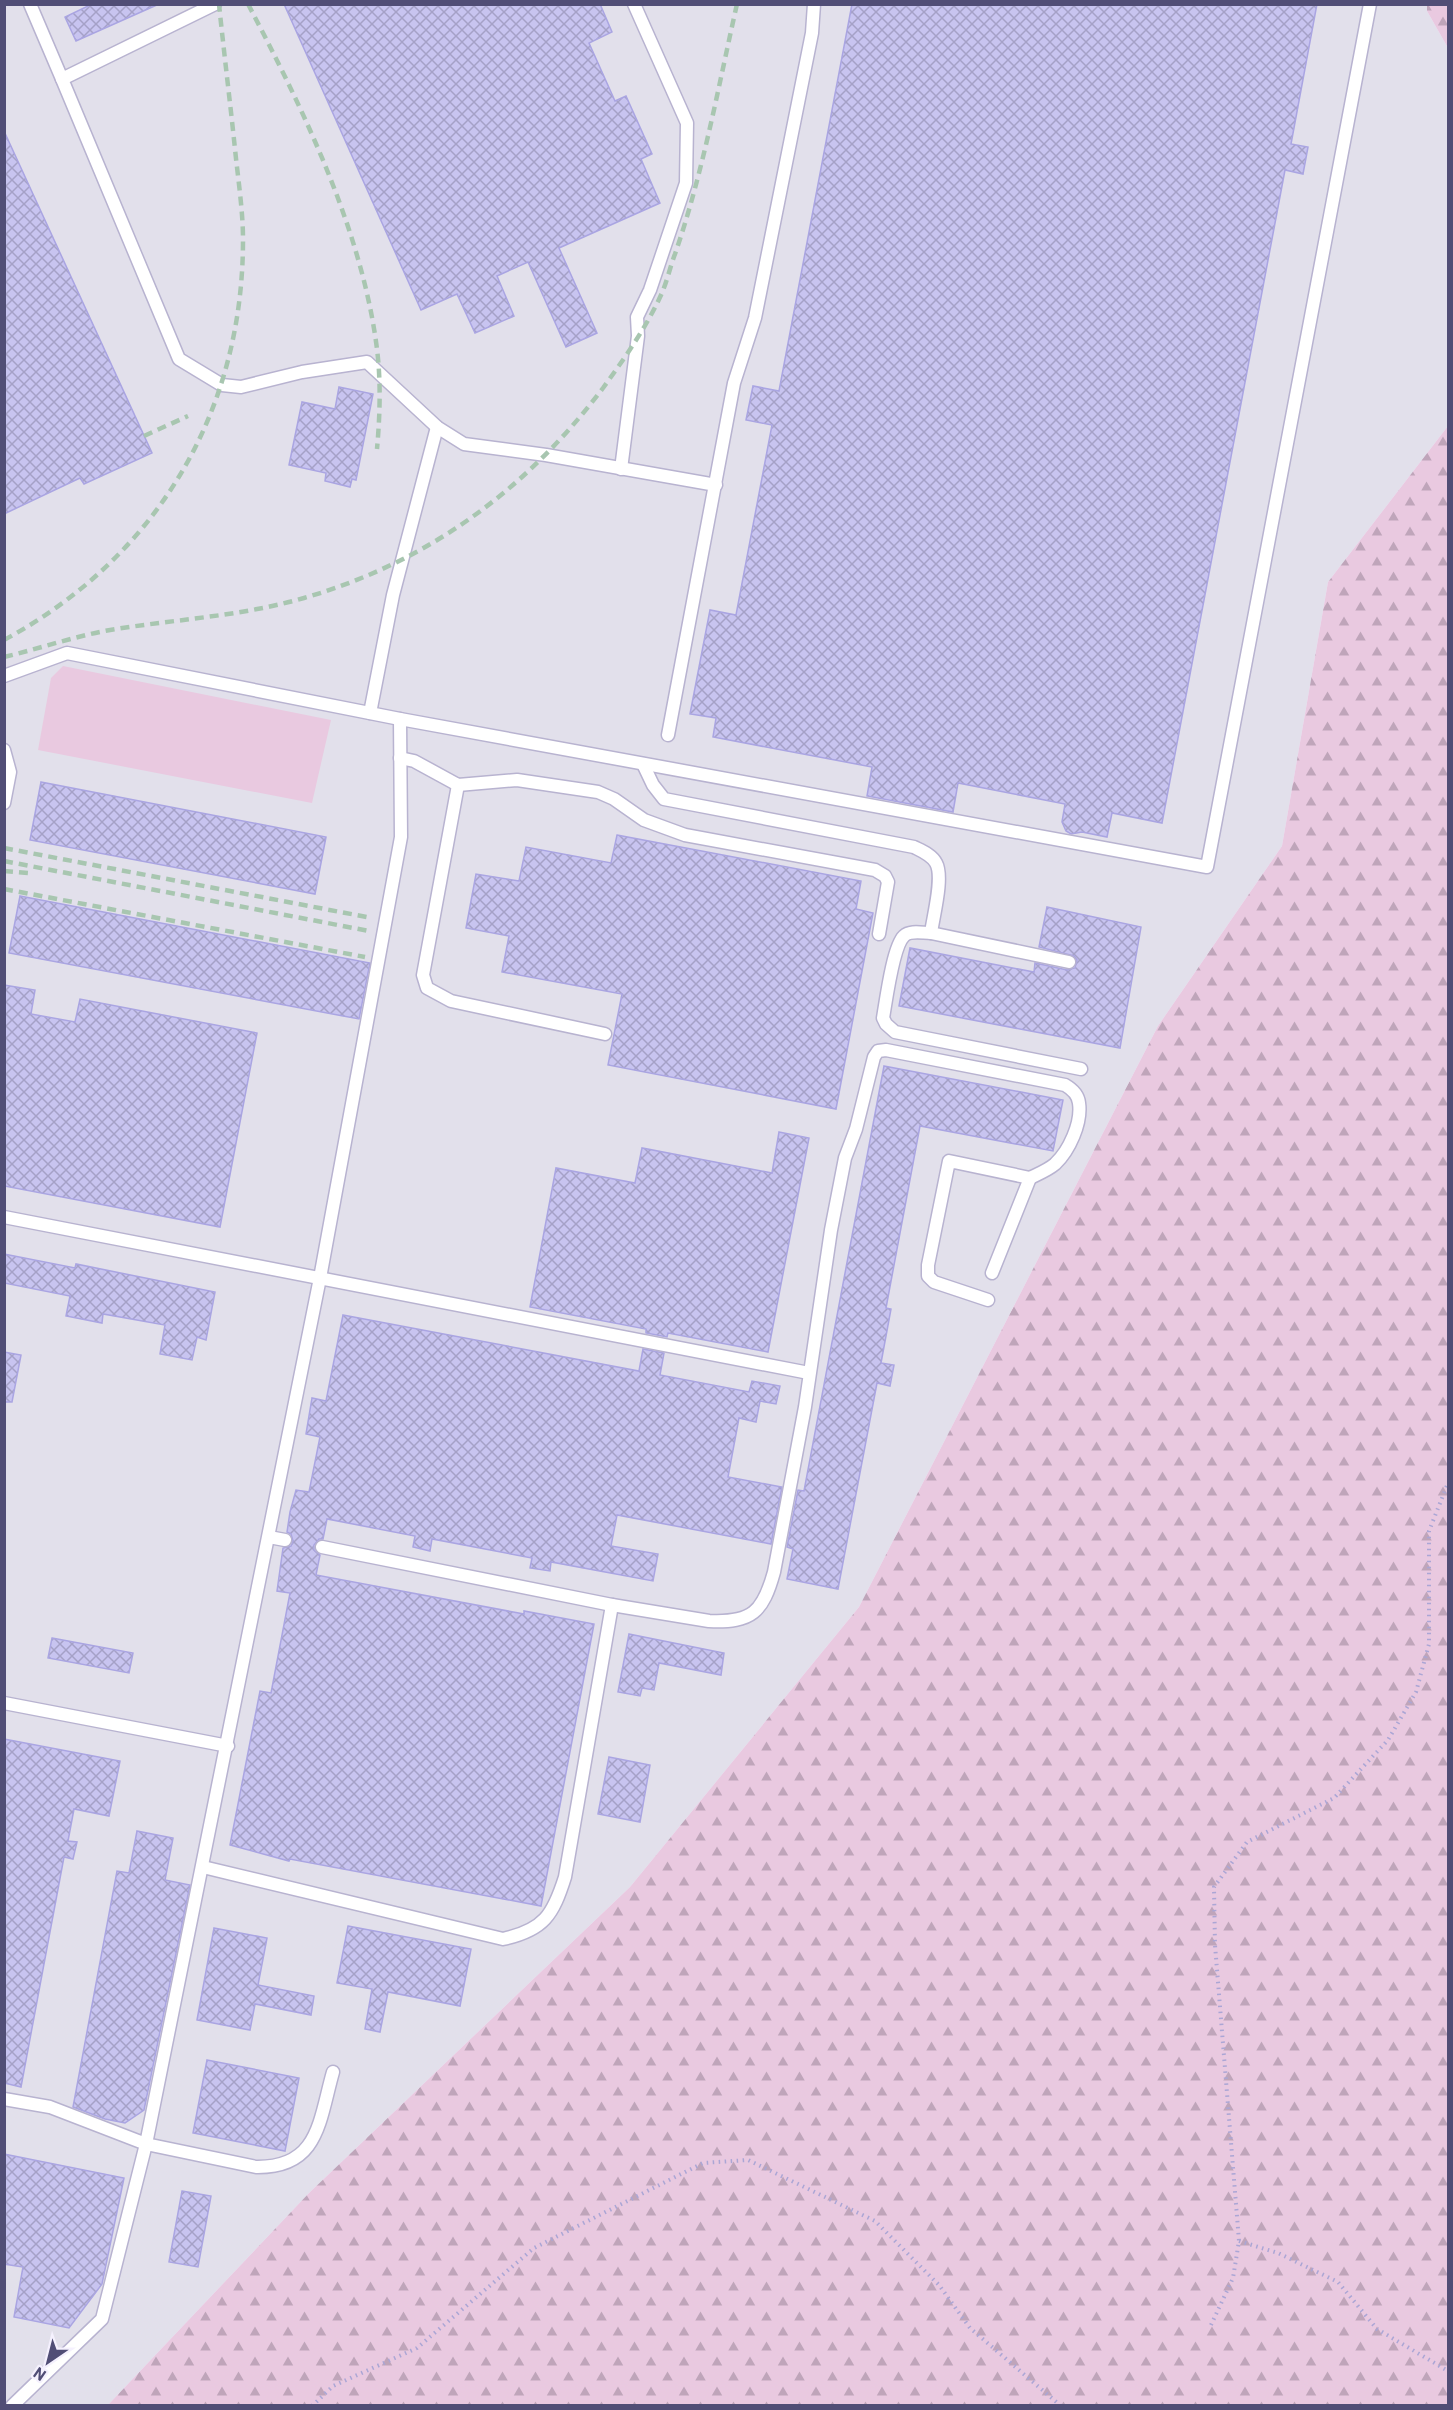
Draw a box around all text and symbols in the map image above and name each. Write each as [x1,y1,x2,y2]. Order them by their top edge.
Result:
north arrow [18,2332,78,2392]
text: N [29,2364,49,2386]

